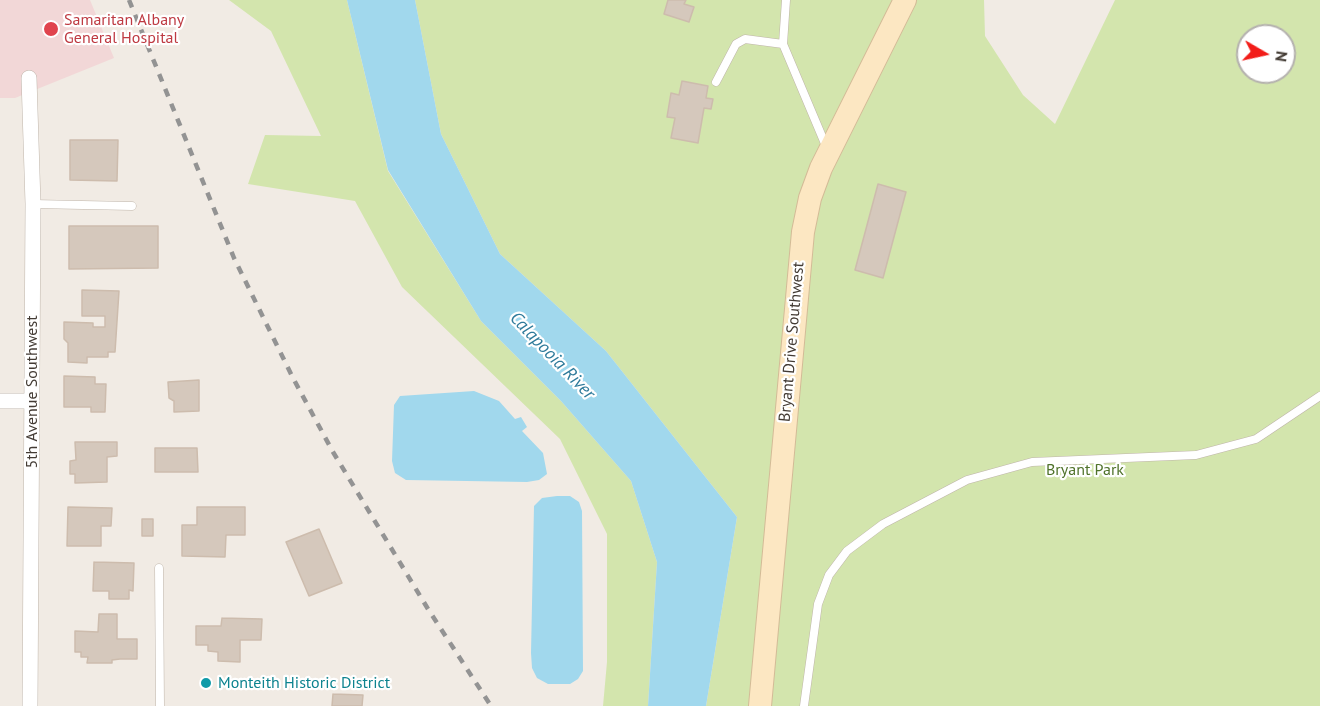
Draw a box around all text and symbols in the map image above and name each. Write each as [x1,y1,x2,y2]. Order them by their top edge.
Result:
place label: Samaritan Albany General Hospital [64,10,184,48]
marker: Samaritan Albany General Hospital [42,20,60,38]
north arrow [1236,24,1296,84]
text: N [1271,50,1293,63]
street label: Bryant Drive Southwest [775,261,809,423]
water label: Calapooia River [505,308,599,404]
street label: 5th Avenue Southwest [22,315,42,469]
park label: Bryant Park [1046,460,1124,480]
place label: Monteith Historic District [218,673,390,693]
marker: Monteith Historic District [199,676,213,690]

